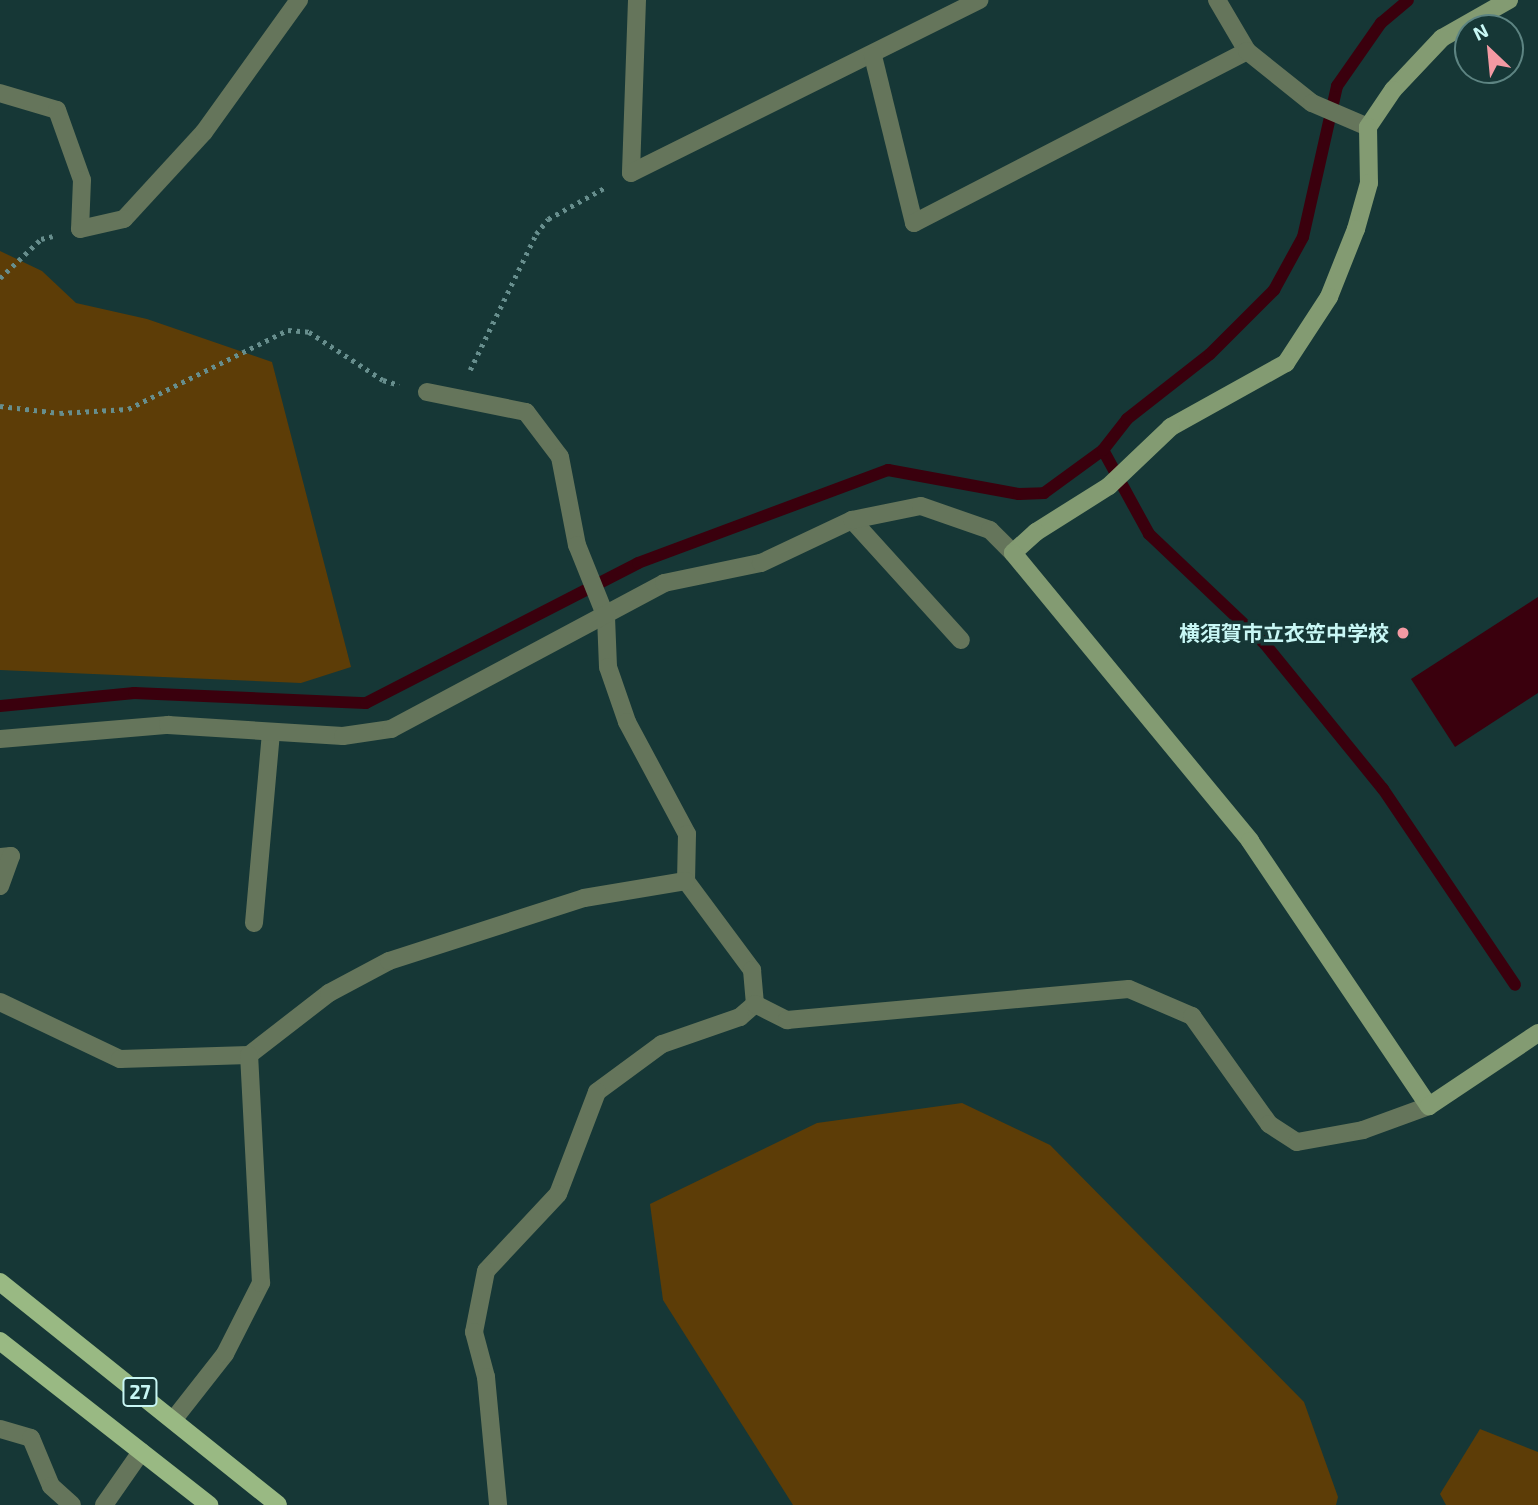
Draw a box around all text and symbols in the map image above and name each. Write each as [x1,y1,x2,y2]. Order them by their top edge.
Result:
north arrow [1454,14,1524,84]
text: N [1469,18,1492,45]
place label: 横須賀市立衣笠中学校 [1179,620,1389,646]
marker: 横須賀市立衣笠中学校 [1395,625,1411,641]
road number: 27 [121,1376,159,1408]

